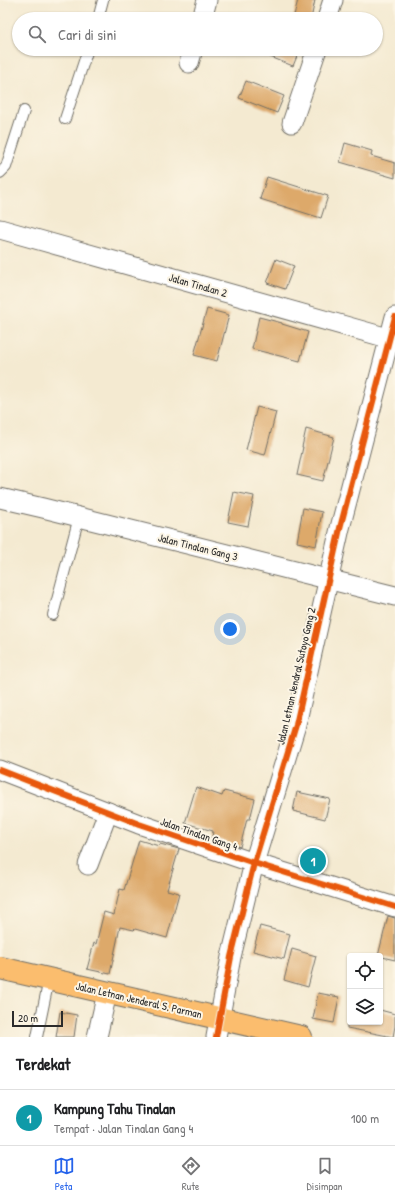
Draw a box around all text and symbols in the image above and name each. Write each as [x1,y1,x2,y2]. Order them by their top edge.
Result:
search box [12,12,383,56]
icon: search [26,23,48,45]
text: Cari di sini [58,24,117,45]
street label: Jalan Tinalan 2 [167,270,229,300]
street label: Jalan Tinalan Gang 3 [157,530,239,564]
street label: Jalan Letnan Jendral Sutoyo Gang 2 [273,606,319,746]
your location [220,619,240,639]
street label: Jalan Tinalan Gang 4 [158,814,240,854]
pin: 1 [300,846,326,876]
map controls [347,953,383,1025]
button: locate [347,953,383,989]
street label: Jalan Letnan Jenderal S. Parman [75,979,203,1021]
button: layers [347,989,383,1025]
scale bar [12,1009,63,1028]
text: 20 m [18,1011,38,1025]
text: Terdekat [16,1052,70,1075]
text: Kampung Tahu Tinalan [54,1098,176,1119]
text: 1 [27,1109,31,1127]
text: 100 m [351,1109,379,1127]
text: Tempat · Jalan Tinalan Gang 4 [54,1119,193,1137]
tab: Peta [53,1155,75,1193]
tab: Rute [180,1155,202,1193]
tab: Disimpan [307,1155,342,1193]

